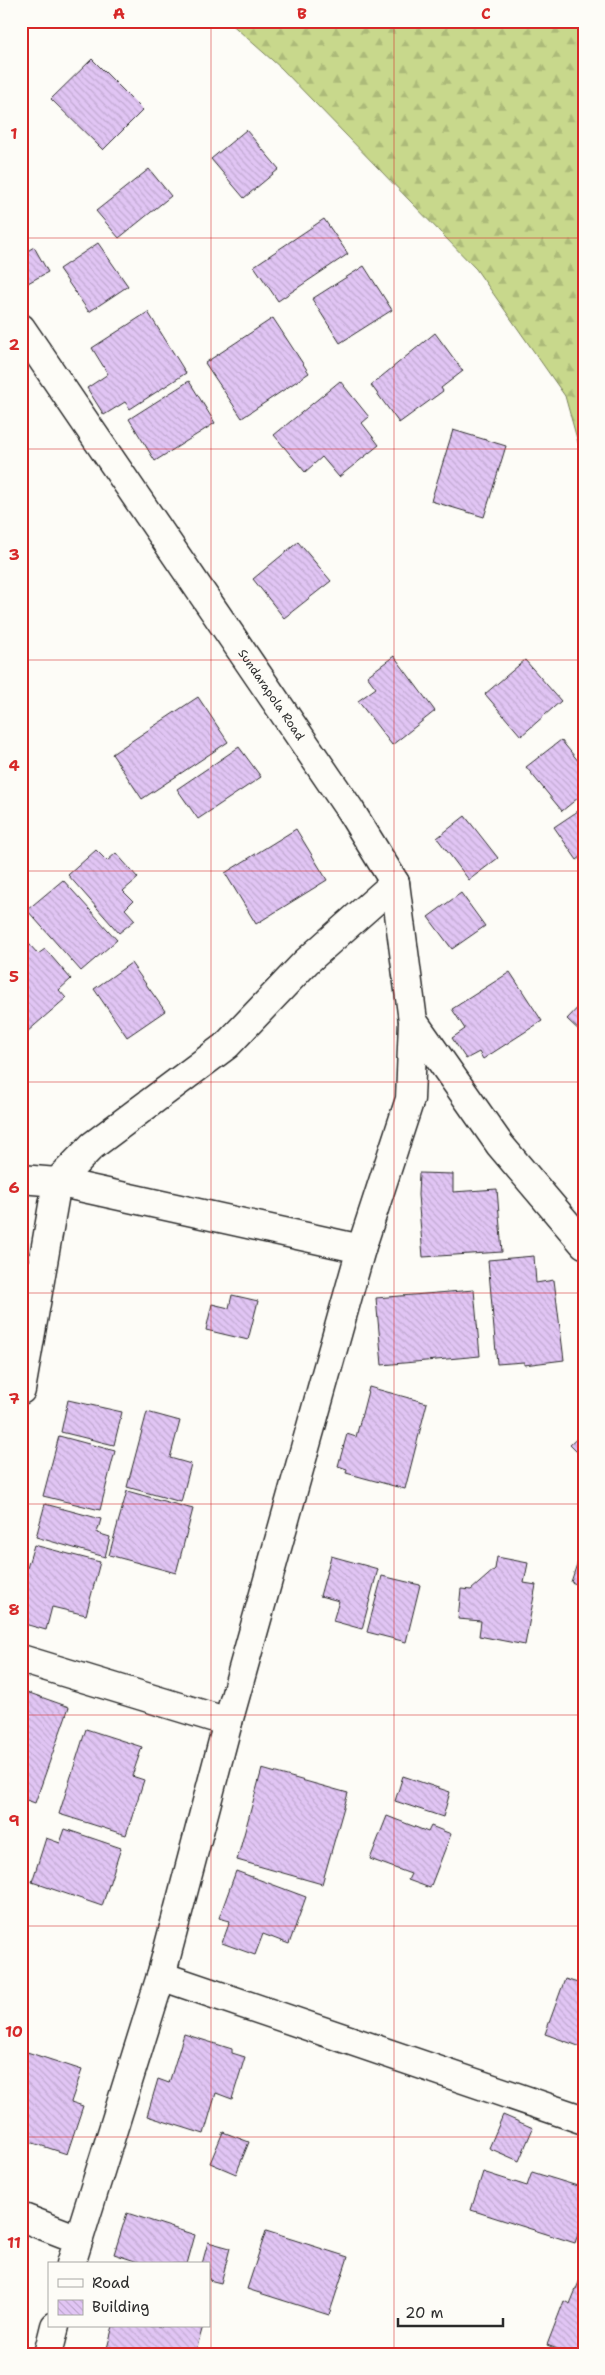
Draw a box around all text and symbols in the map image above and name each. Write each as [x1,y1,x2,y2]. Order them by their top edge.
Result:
text: A [113,3,125,24]
text: B [297,3,307,24]
text: C [481,3,491,24]
text: 1 [10,123,18,144]
text: 2 [8,334,20,355]
text: 3 [8,544,20,565]
street label: Sundarapola Road [235,646,308,744]
text: 4 [8,755,20,776]
text: 5 [9,966,19,987]
text: 6 [8,1177,20,1198]
text: 7 [8,1388,20,1409]
text: 8 [8,1599,20,1620]
text: 9 [8,1810,20,1831]
text: 10 [5,2021,23,2042]
text: 11 [7,2232,21,2253]
legend [48,2262,210,2328]
text: Road [92,2273,130,2293]
scale bar [398,2295,502,2327]
text: Building [92,2297,149,2317]
text: 20 m [405,2303,444,2323]

